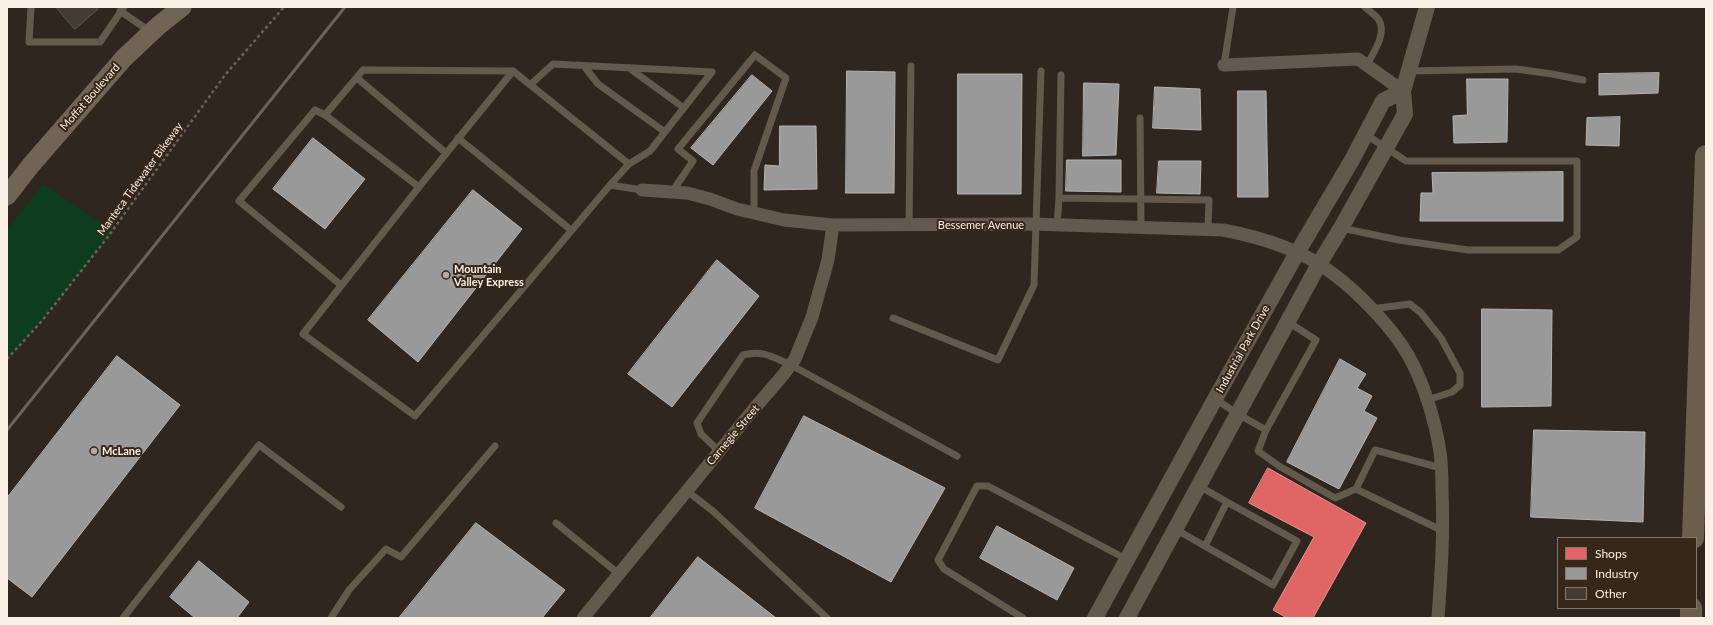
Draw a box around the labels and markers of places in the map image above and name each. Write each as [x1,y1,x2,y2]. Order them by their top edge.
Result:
place label: Mountain Valley Express [454,262,524,288]
marker: Mountain Valley Express [441,270,451,280]
place label: McLane [102,444,141,458]
marker: McLane [89,446,99,456]

